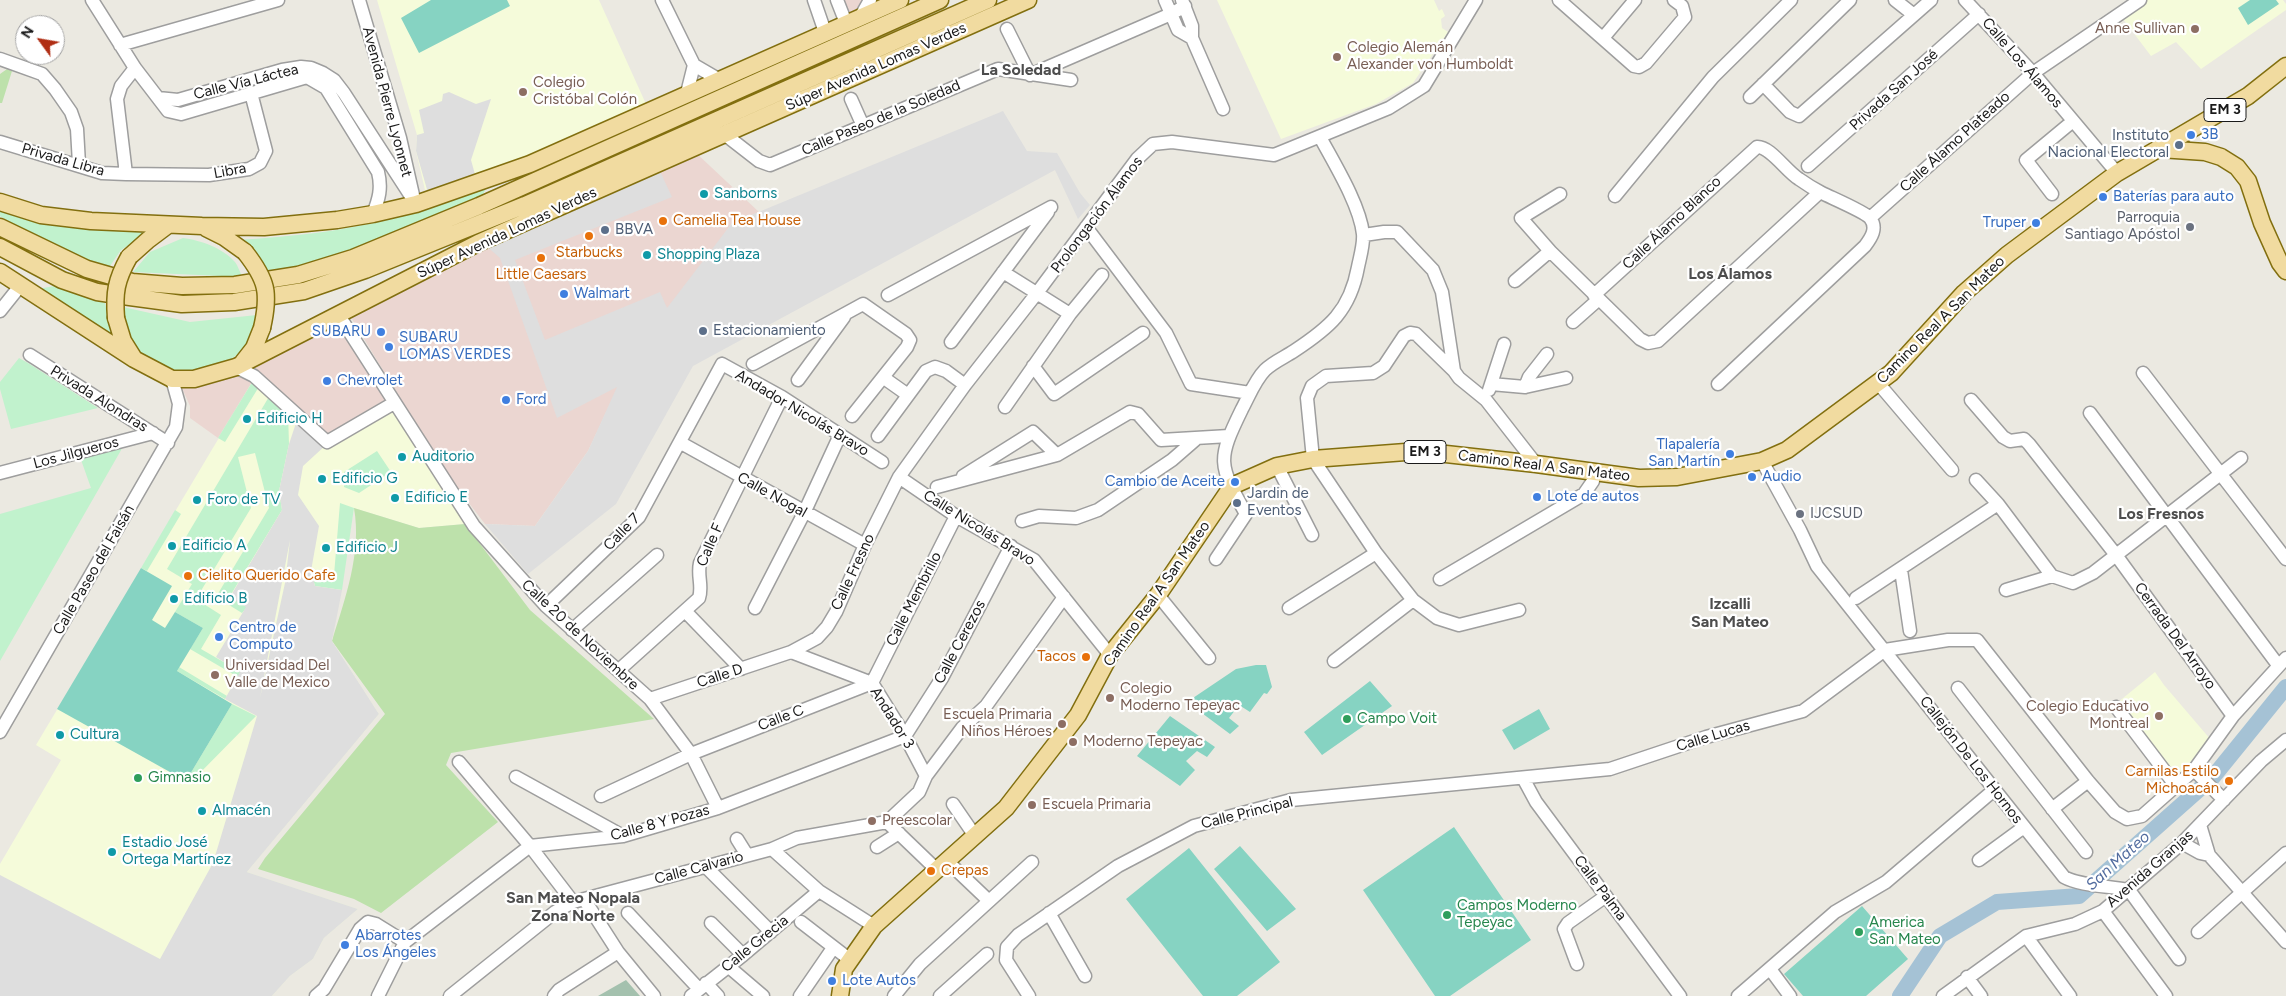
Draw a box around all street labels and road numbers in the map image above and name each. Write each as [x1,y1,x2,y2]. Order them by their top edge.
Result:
street label: Calle Los Álamos [1978,14,2066,112]
street label: Súper Avenida Lomas Verdes [783,19,969,115]
street label: Avenida Pierre Lyonnet [358,25,416,179]
street label: Privada San José [1846,45,1942,135]
street label: Calle Vía Láctea [192,60,300,104]
street label: Calle Paseo de la Soledad [799,76,963,160]
street label: Calle Álamo Plateado [1896,88,2014,196]
road number: EM 3 [2204,98,2246,122]
street label: Privada Libra [19,140,107,180]
street label: Prolongación Álamos [1047,153,1147,277]
street label: Libra [212,159,248,183]
street label: Calle Álamo Blanco [1619,173,1725,273]
street label: Súper Avenida Lomas Verdes [414,183,600,283]
street label: Camino Real A San Mateo [1873,252,2009,388]
street label: Privada Alondras [47,362,151,436]
street label: Andador Nicolás Bravo [732,366,872,460]
street label: Los Jilgueros [31,433,121,473]
road number: EM 3 [1404,441,1446,464]
street label: Camino Real A San Mateo [1457,447,1631,485]
street label: Calle Nogal [734,468,810,522]
street label: Calle Nicolás Bravo [920,486,1038,570]
street label: Calle Paseo del Faisán [49,502,139,638]
street label: Calle 7 [600,510,644,554]
street label: Camino Real A San Mateo [1100,518,1214,670]
street label: Calle F [693,521,727,569]
street label: Calle Fresno [827,531,879,613]
street label: Calle Membrillo [883,549,945,649]
street label: Calle 20 de Noviembre [518,576,642,694]
street label: Cerrada Del Arroyo [2130,579,2220,693]
street label: Calle Cerezos [930,597,990,687]
street label: Calle D [695,660,745,692]
street label: Andador 3 [866,684,918,752]
street label: Callejón De Los Hornos [1916,693,2026,827]
street label: Calle C [755,701,807,735]
street label: Calle Lucas [1674,716,1752,756]
street label: Calle Principal [1199,793,1295,833]
street label: Calle 8 Y Pozas [608,801,712,845]
street label: Avenida Granjas [2103,826,2197,912]
street label: Calle Calvario [653,847,745,889]
street label: Calle Palma [1570,852,1630,924]
street label: Calle Grecia [718,912,792,976]

